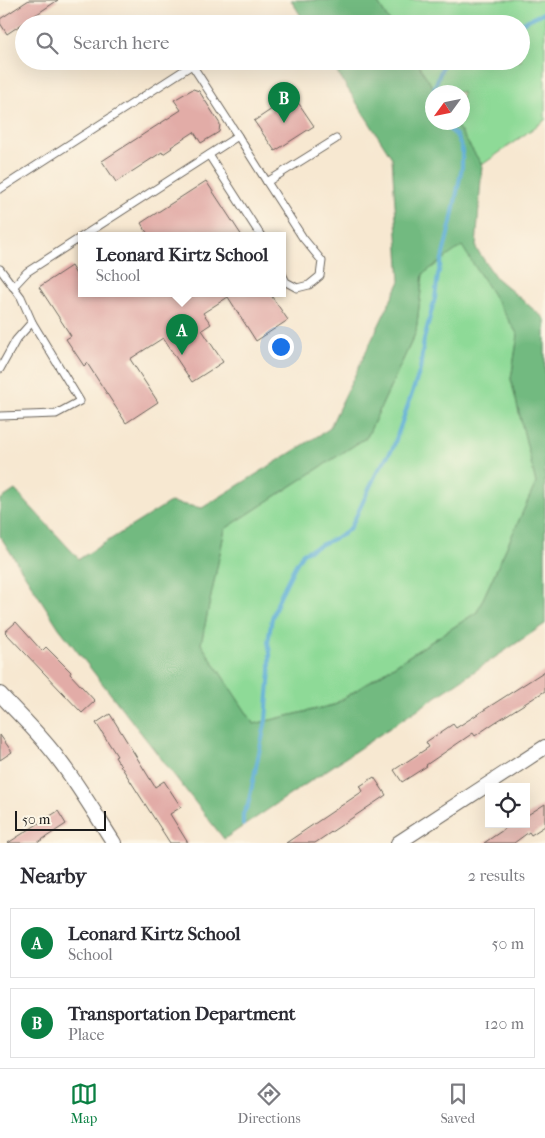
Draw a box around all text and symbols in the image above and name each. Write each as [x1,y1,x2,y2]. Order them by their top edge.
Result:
search box [15,15,530,70]
icon: search [33,29,61,57]
text: Search here [73,32,169,54]
pin: B [268,82,300,123]
north arrow [425,85,470,130]
popup [78,232,286,297]
text: Leonard Kirtz School [96,244,268,266]
text: School [96,266,140,285]
pin: A [166,314,198,355]
your location [268,334,294,360]
map controls [485,783,530,828]
button: locate [485,783,530,828]
scale bar [15,808,106,831]
text: 50 m [22,811,50,828]
text: Nearby [20,864,86,888]
text: 2 results [468,866,525,885]
text: Leonard Kirtz School [68,923,240,945]
text: A [32,934,42,953]
text: 50 m [492,934,524,953]
text: School [68,945,113,964]
text: Transportation Department [68,1003,296,1025]
text: B [32,1014,42,1033]
text: 120 m [485,1014,524,1033]
text: Place [68,1025,104,1044]
tab: Map [70,1080,98,1127]
tab: Directions [238,1080,301,1127]
tab: Saved [440,1080,475,1127]

